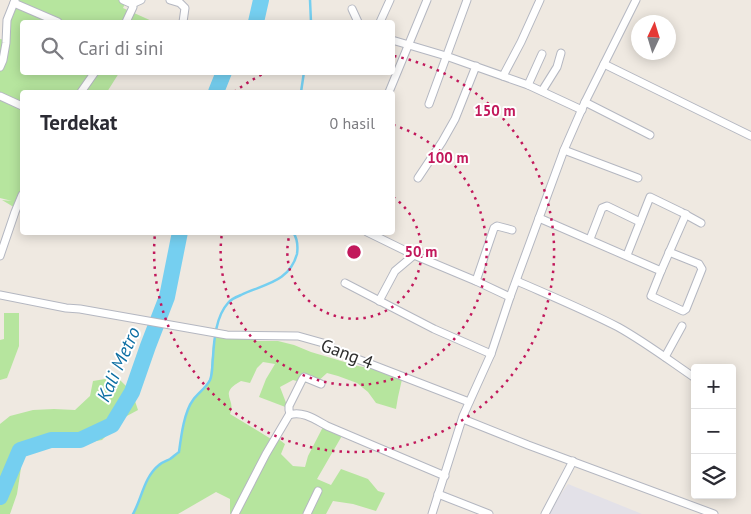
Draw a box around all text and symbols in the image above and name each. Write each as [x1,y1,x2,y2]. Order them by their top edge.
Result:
north arrow [631,15,676,60]
search box [20,20,395,75]
icon: search [38,34,66,62]
text: Cari di sini [78,36,164,60]
text: 150 m [474,101,516,120]
text: Terdekat [40,109,117,136]
text: 0 hasil [330,113,375,133]
text: 100 m [427,148,469,167]
text: 50 m [405,242,437,261]
centre of rings [345,243,363,261]
water label: Kali Metro [91,323,145,405]
street label: Gang 4 [318,333,377,374]
map controls [691,364,736,499]
button: + [691,364,736,409]
button: − [691,409,736,454]
button: layers [691,454,736,499]

